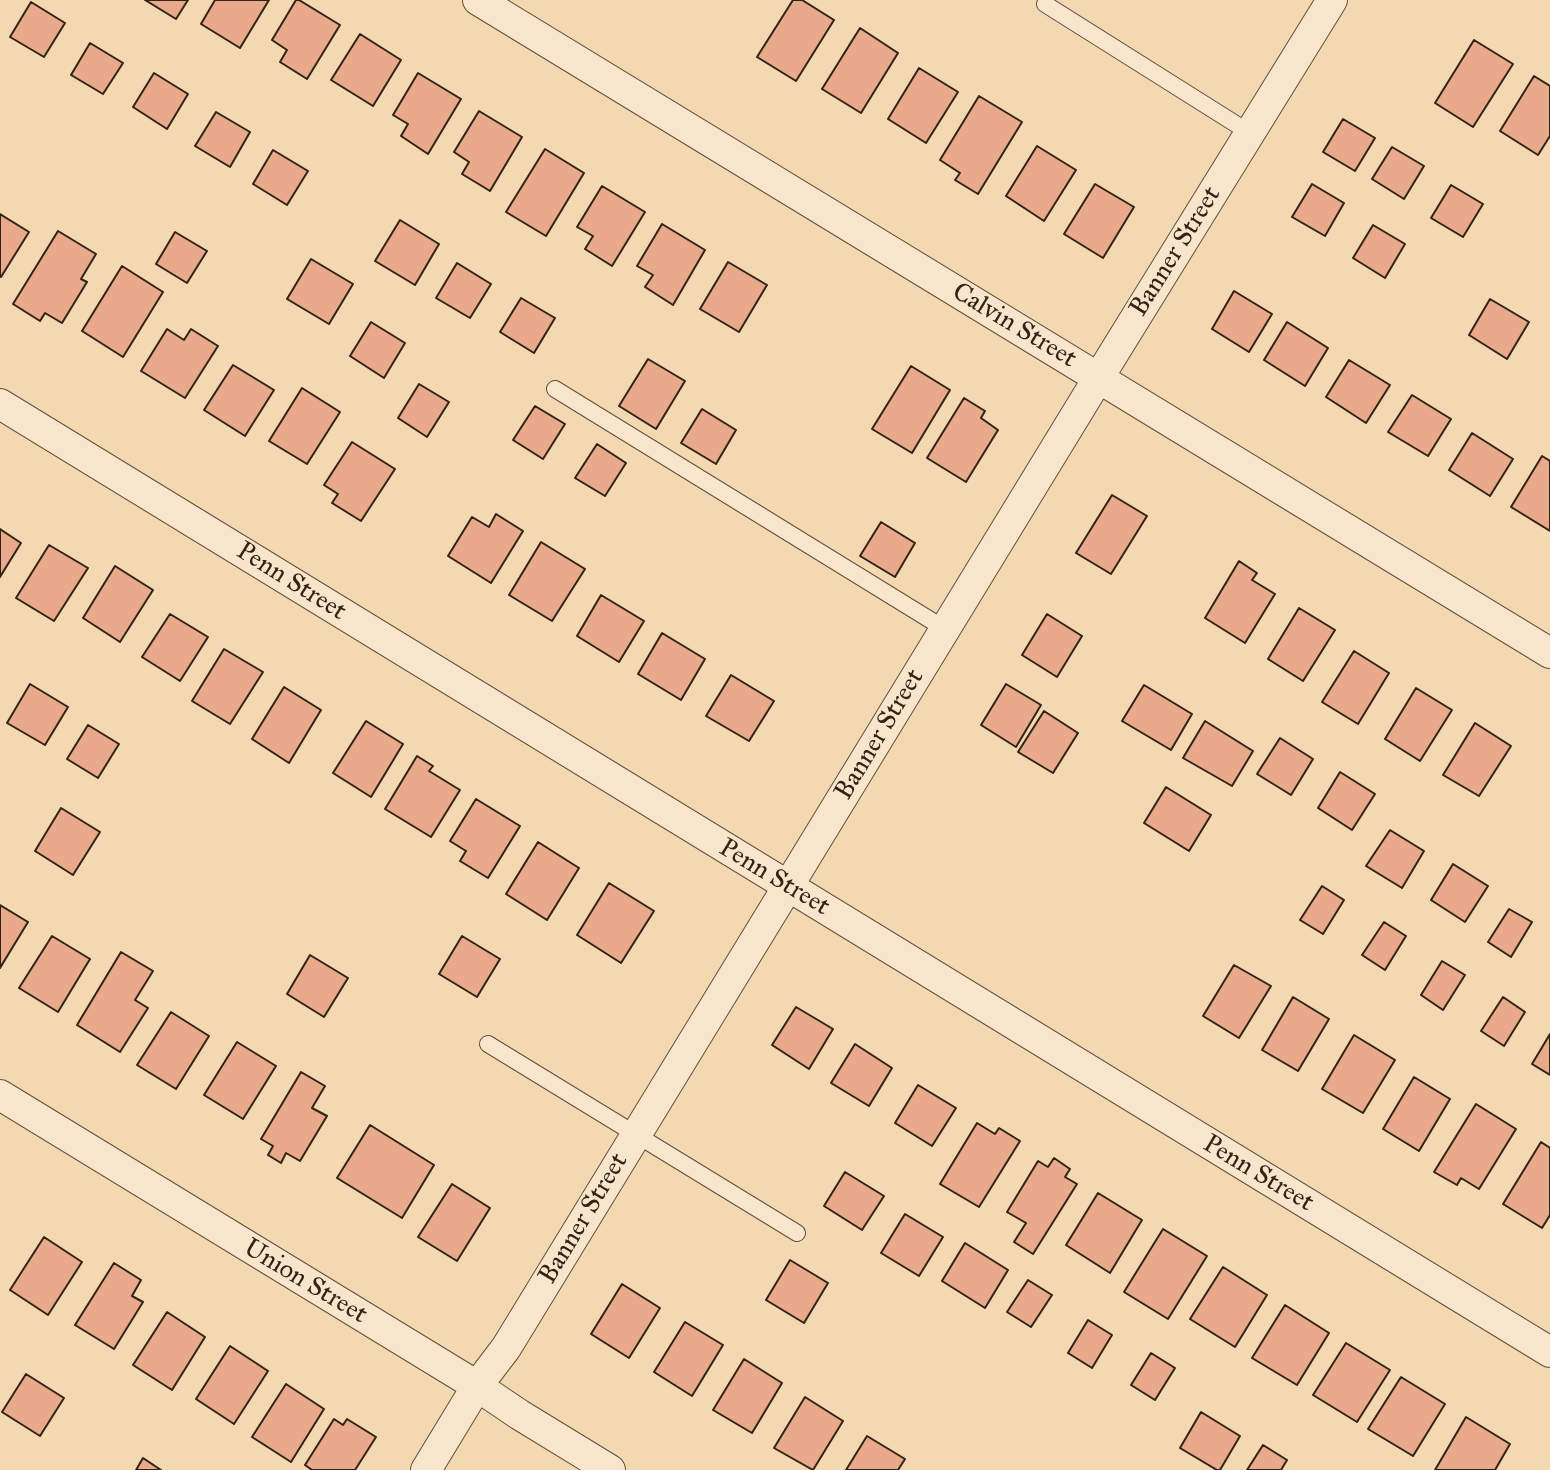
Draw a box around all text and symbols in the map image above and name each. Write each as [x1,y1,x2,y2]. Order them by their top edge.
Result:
street label: Banner Street [1124,181,1228,323]
street label: Calvin Street [946,277,1082,375]
street label: Penn Street [230,536,352,628]
street label: Banner Street [829,664,931,806]
street label: Penn Street [713,833,835,923]
street label: Penn Street [1197,1129,1319,1219]
street label: Banner Street [533,1148,635,1290]
street label: Union Street [238,1233,372,1331]

